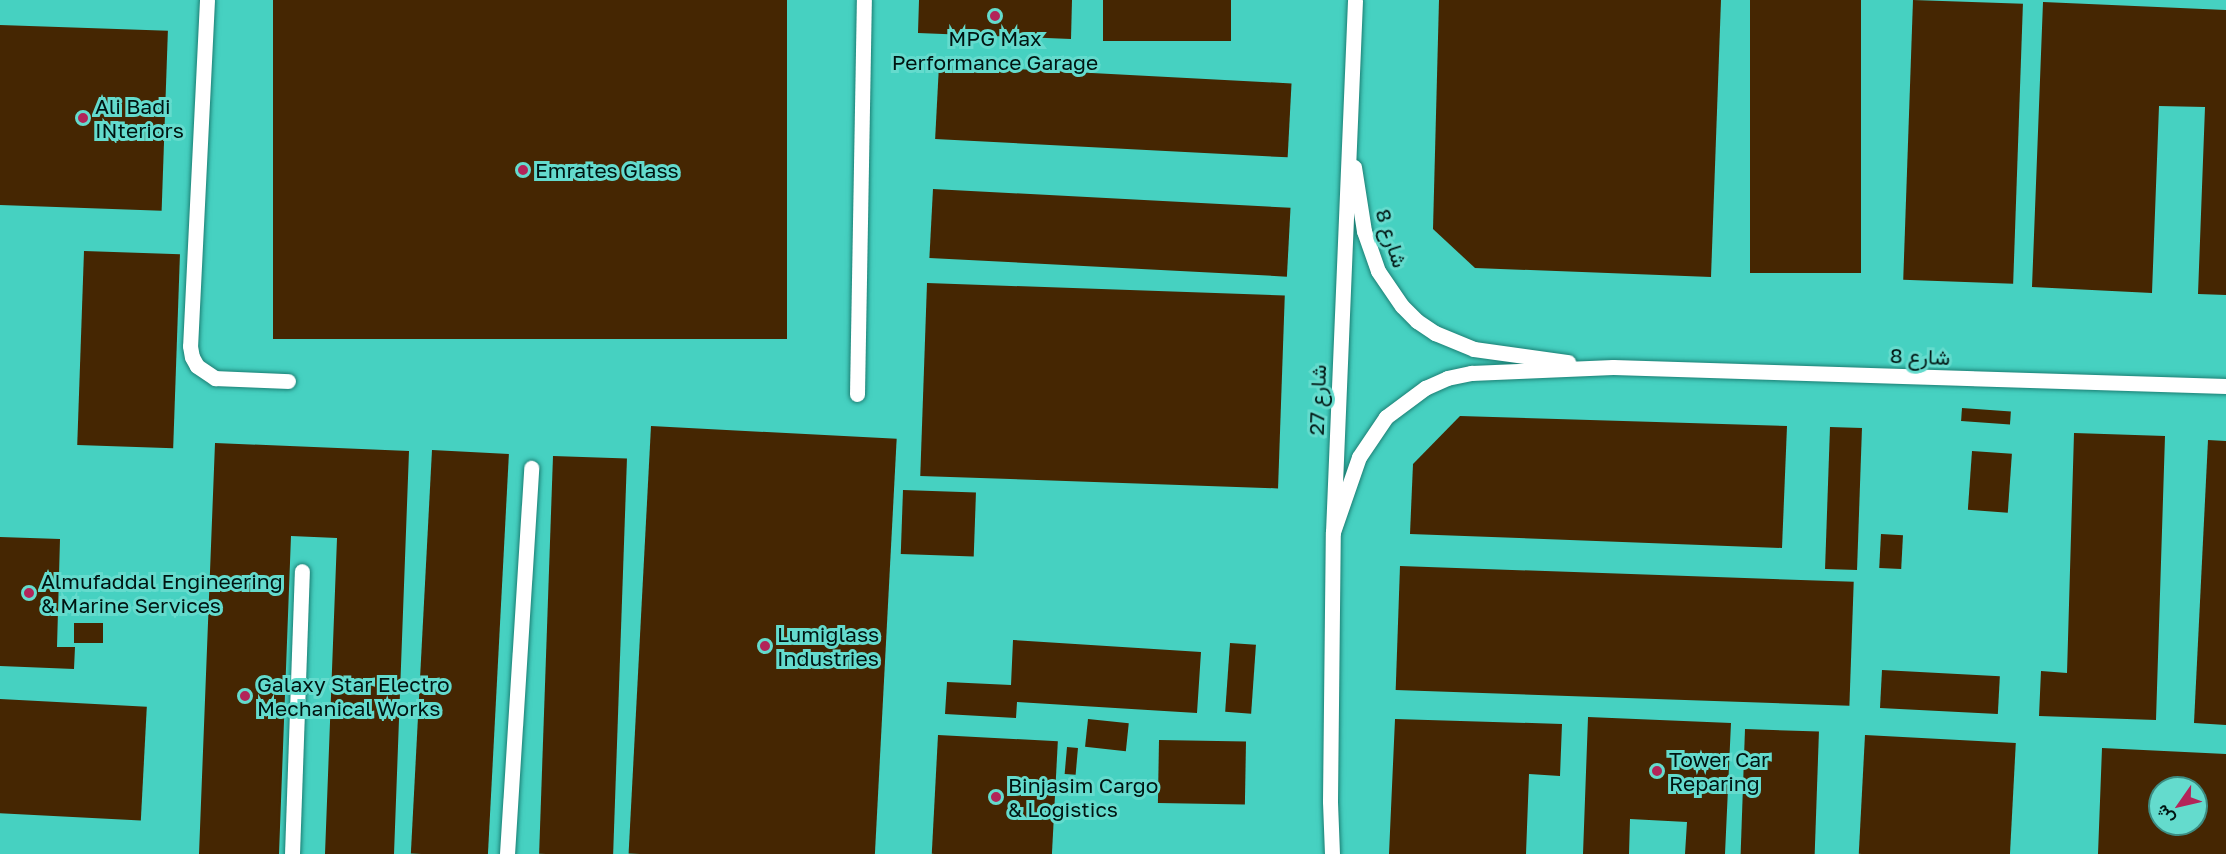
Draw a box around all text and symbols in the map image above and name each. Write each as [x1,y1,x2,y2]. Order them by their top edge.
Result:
marker: MPG Max Performance Garage [988,9,1002,23]
place label: MPG Max Performance Garage [892,25,1098,75]
place label: Ali Badi INteriors [95,93,184,143]
marker: Ali Badi INteriors [76,111,90,125]
place label: Emrates Glass [535,157,679,183]
marker: Emrates Glass [516,163,530,177]
street label: شارع 8 [1371,205,1413,271]
street label: شارع 8 [1889,342,1951,370]
street label: شارع 27 [1303,364,1331,436]
place label: Almufaddal Engineering & Marine Services [41,568,283,618]
marker: Almufaddal Engineering & Marine Services [22,586,36,600]
place label: Lumiglass Industries [777,621,879,671]
marker: Lumiglass Industries [758,639,772,653]
place label: Galaxy Star Electro Mechanical Works [257,671,450,721]
marker: Galaxy Star Electro Mechanical Works [238,689,252,703]
place label: Tower Car Reparing [1669,746,1769,796]
marker: Tower Car Reparing [1650,764,1664,778]
place label: Binjasim Cargo & Logistics [1008,772,1158,822]
north arrow [2148,776,2208,836]
marker: Binjasim Cargo & Logistics [989,790,1003,804]
text: ش [2151,801,2178,829]

